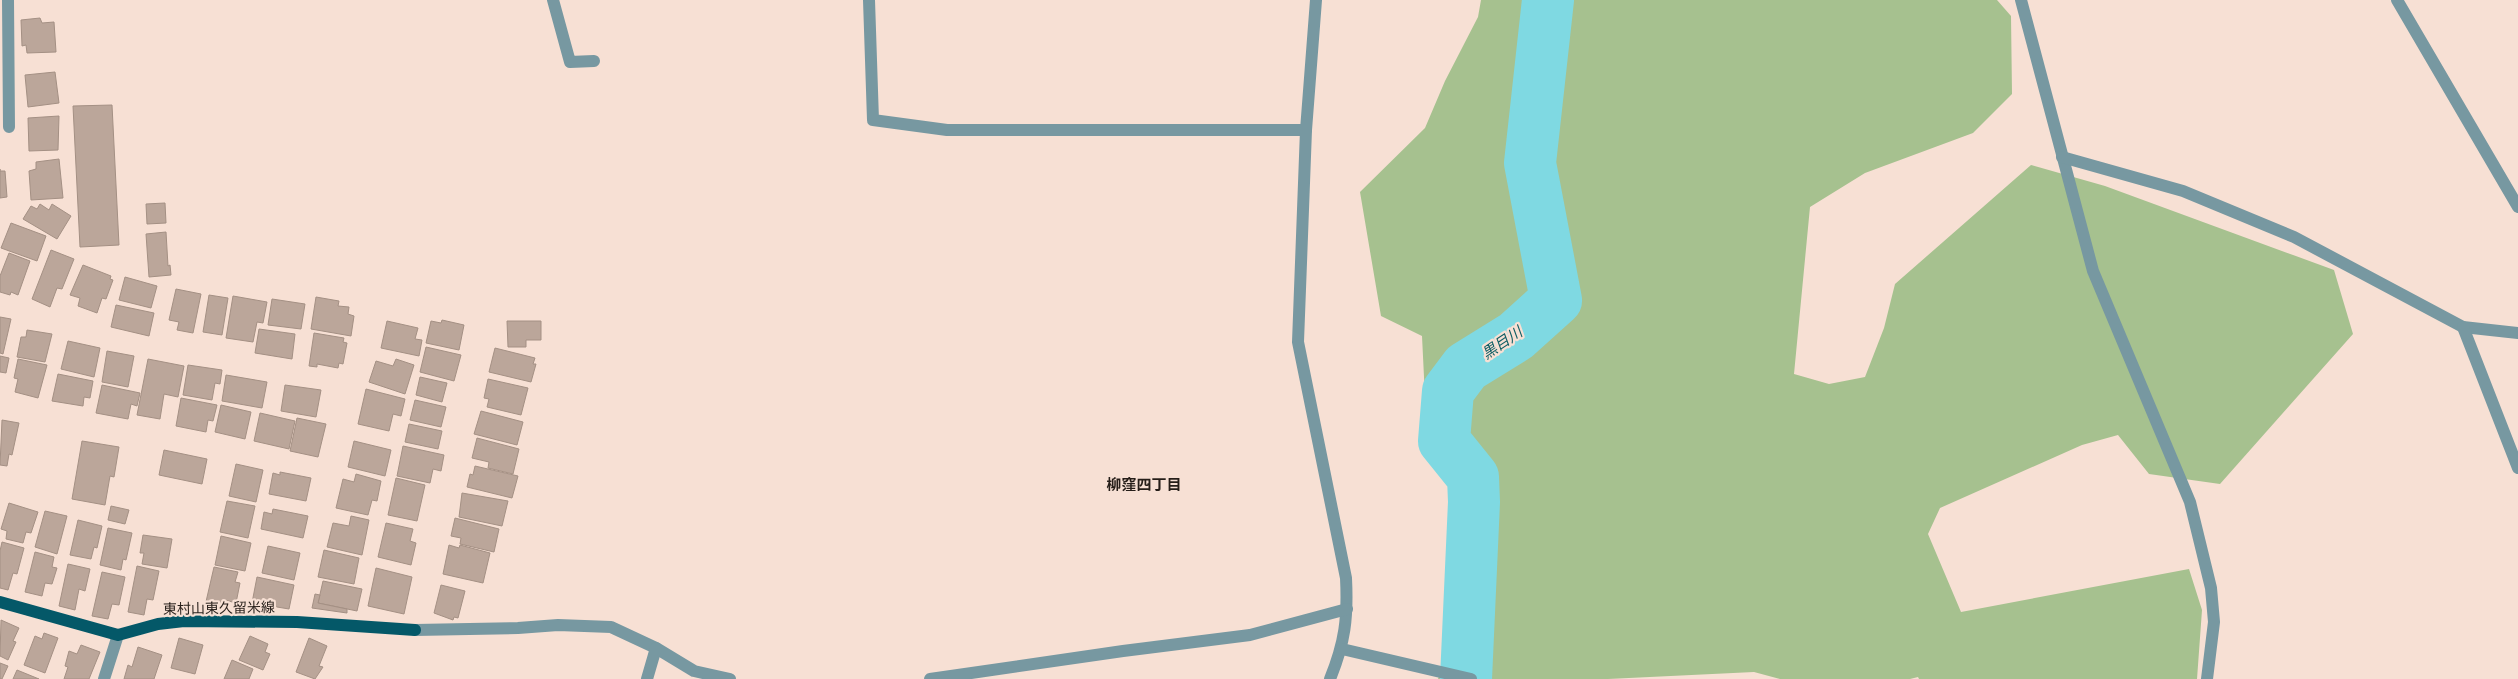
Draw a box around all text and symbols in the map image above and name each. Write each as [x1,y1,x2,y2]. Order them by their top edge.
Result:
water label: 黒目川 [1478,322,1527,363]
district label: 柳窪四丁目 [1106,476,1182,494]
street label: 東村山東久留米線 [163,599,275,617]

